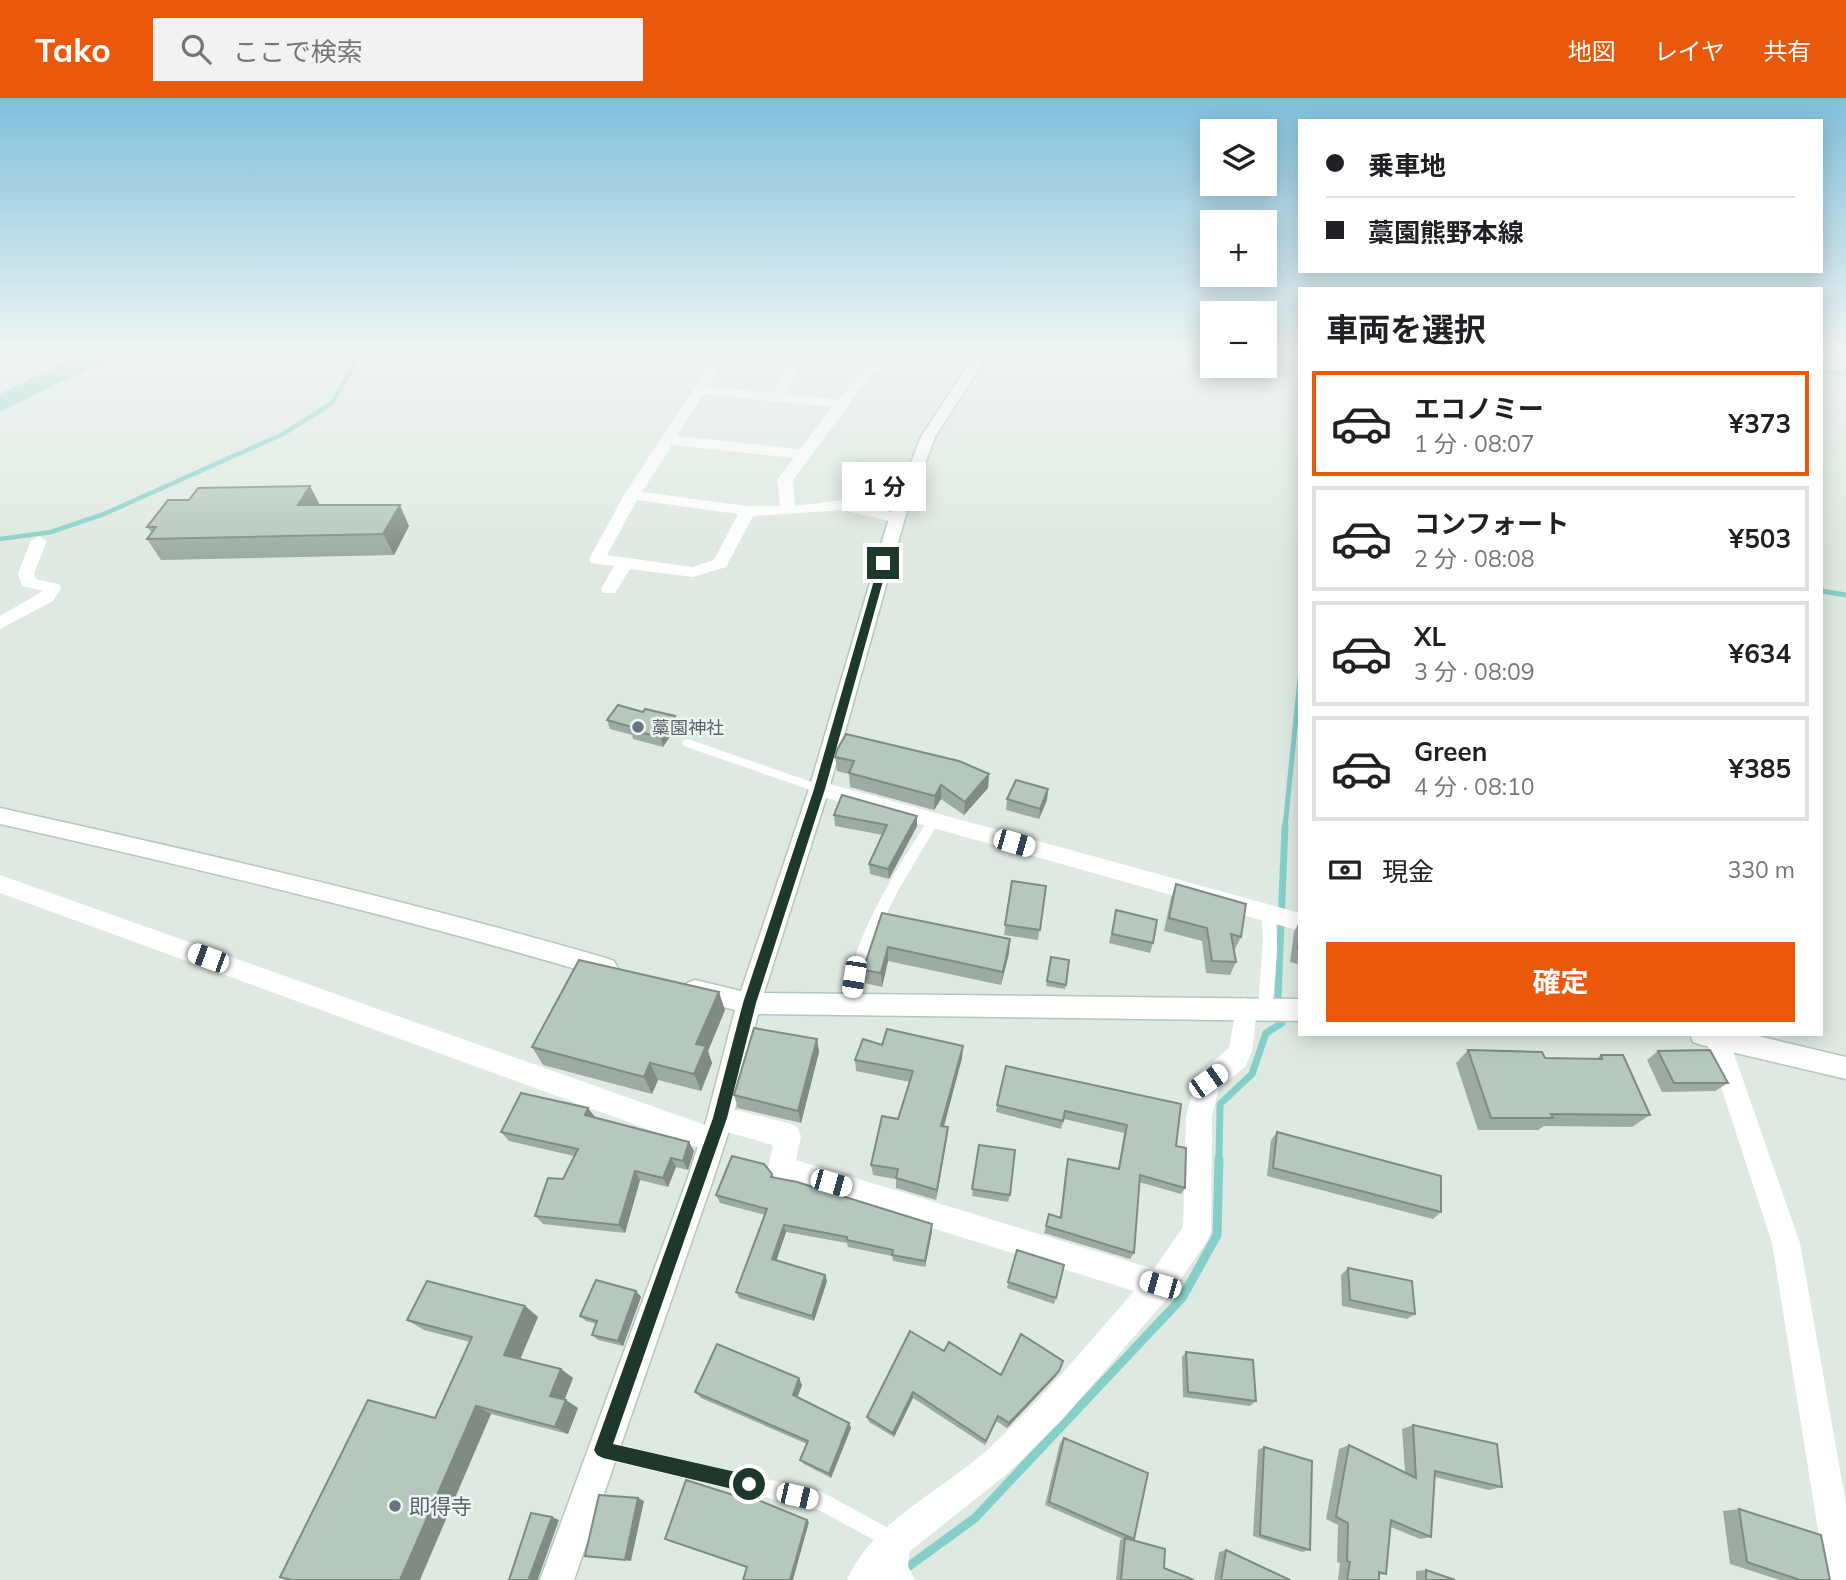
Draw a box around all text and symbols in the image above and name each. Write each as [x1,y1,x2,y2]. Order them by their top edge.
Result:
search box [153,18,643,81]
text: Tako [35,29,111,70]
icon: search [177,30,215,68]
text: ここで検索 [233,35,363,68]
text: 地図 [1568,36,1616,66]
text: レイヤ [1654,36,1725,66]
text: 共有 [1763,36,1811,66]
map controls [1200,119,1277,378]
button: layers [1200,119,1277,196]
text: 乗車地 [1368,149,1446,182]
button: + [1200,210,1277,287]
text: 藁園熊野本線 [1368,216,1524,249]
button: − [1200,301,1277,378]
text: 車両を選択 [1326,309,1486,349]
icon: car [1330,392,1393,455]
text: エコノミー [1414,392,1544,425]
text: ¥373 [1729,407,1791,440]
text: 1 分 · 08:07 [1414,429,1535,458]
callout: 1 分 [841,462,925,510]
text: 1 分 [862,472,906,501]
icon: car [1330,507,1393,570]
text: コンフォート [1414,507,1569,540]
text: ¥503 [1729,522,1791,555]
text: 2 分 · 08:08 [1414,544,1535,573]
route end [867,547,899,579]
text: XL [1414,620,1446,653]
icon: car [1330,622,1393,685]
text: ¥634 [1729,637,1791,670]
text: 3 分 · 08:09 [1414,657,1535,686]
place label: 藁園神社 [652,716,724,739]
marker: 藁園神社 [630,719,646,735]
text: Green [1414,735,1487,768]
icon: car [1330,737,1393,800]
text: ¥385 [1729,752,1791,785]
text: 4 分 · 08:10 [1414,772,1535,801]
car [991,827,1038,859]
icon: cash [1326,851,1364,889]
text: 現金 [1382,855,1434,888]
text: 330 m [1727,855,1795,884]
car [185,941,232,975]
button: 確定 [1326,942,1795,1022]
car [841,955,868,999]
car [1185,1060,1232,1102]
car [808,1167,855,1199]
car [1137,1269,1184,1301]
route start [733,1468,765,1500]
car [775,1481,820,1511]
place label: 即得寺 [409,1493,472,1519]
marker: 即得寺 [387,1498,403,1514]

